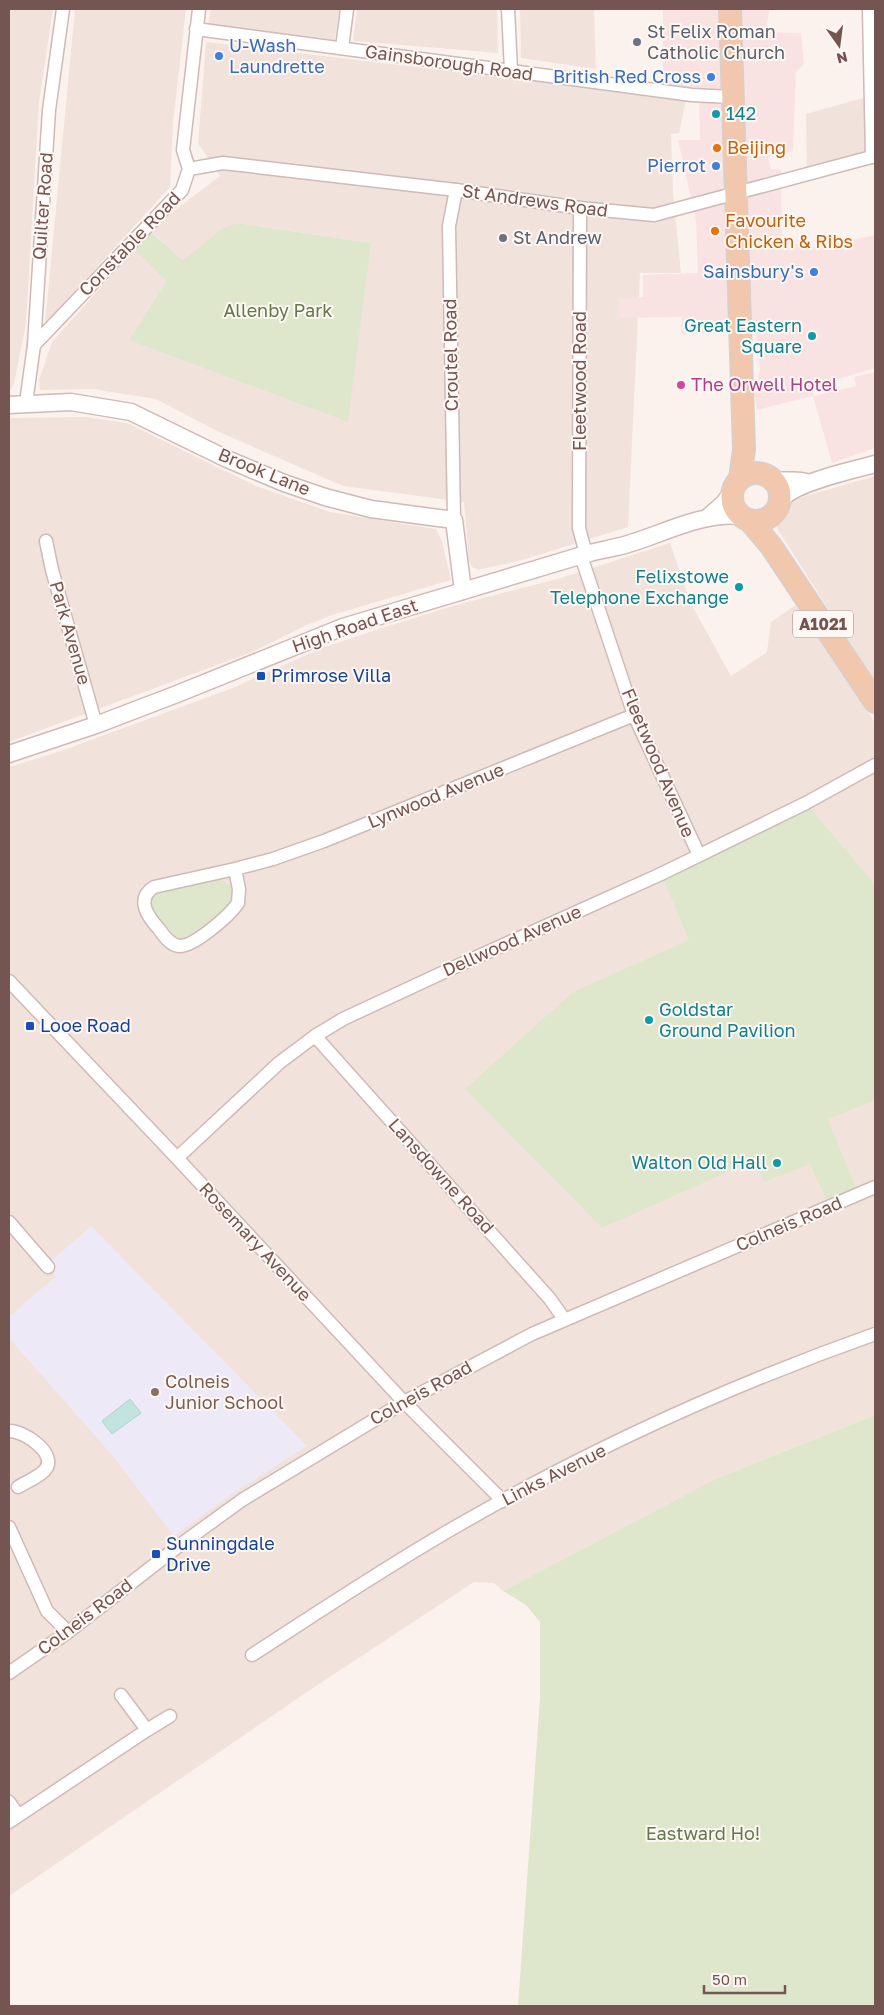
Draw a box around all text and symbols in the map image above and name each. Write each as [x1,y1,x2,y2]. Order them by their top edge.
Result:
place label: St Felix Roman Catholic Church [647,20,785,63]
north arrow [814,20,864,70]
place label: U-Wash Laundrette [229,34,325,77]
marker: St Felix Roman Catholic Church [631,36,643,48]
street label: Gainsborough Road [364,39,535,85]
text: N [835,49,849,68]
marker: U-Wash Laundrette [213,50,225,62]
place label: British Red Cross [553,65,701,87]
marker: British Red Cross [705,71,717,83]
place label: 142 [726,102,756,124]
marker: 142 [710,108,722,120]
place label: Beijing [727,136,786,158]
marker: Beijing [711,142,723,154]
street label: Quilter Road [27,151,57,260]
place label: Pierrot [647,154,706,176]
marker: Pierrot [710,160,722,172]
street label: St Andrews Road [461,179,609,221]
street label: Constable Road [74,186,185,300]
place label: Favourite Chicken & Ribs [725,209,853,252]
marker: Favourite Chicken & Ribs [709,225,721,237]
place label: St Andrew [513,226,602,248]
marker: St Andrew [497,232,509,244]
place label: Sainsbury's [703,260,804,282]
marker: Sainsbury's [808,266,820,278]
street label: Croutel Road [438,298,462,412]
park label: Allenby Park [224,299,332,321]
street label: Fleetwood Road [568,311,590,451]
place label: Great Eastern Square [684,314,802,357]
marker: Great Eastern Square [806,330,818,342]
place label: The Orwell Hotel [691,373,838,395]
marker: The Orwell Hotel [675,379,687,391]
street label: Brook Lane [215,443,314,499]
place label: Felixstowe Telephone Exchange [550,565,729,608]
street label: Park Avenue [46,578,96,687]
marker: Felixstowe Telephone Exchange [733,581,745,593]
street label: High Road East [289,593,420,657]
road number: A1021 [793,610,853,638]
place label: Primrose Villa [271,664,391,686]
marker: Primrose Villa [255,670,267,682]
street label: Fleetwood Avenue [618,685,700,840]
street label: Lynwood Avenue [364,758,507,832]
street label: Dellwood Avenue [439,900,584,981]
place label: Goldstar Ground Pavilion [659,998,796,1041]
place label: Looe Road [40,1014,131,1036]
marker: Goldstar Ground Pavilion [643,1014,655,1026]
marker: Looe Road [24,1020,36,1032]
street label: Lansdowne Road [384,1113,499,1238]
place label: Walton Old Hall [631,1151,767,1173]
marker: Walton Old Hall [771,1157,783,1169]
street label: Rosemary Avenue [195,1177,317,1305]
street label: Colneis Road [732,1191,845,1255]
street label: Colneis Road [366,1355,475,1429]
place label: Colneis Junior School [165,1370,284,1413]
marker: Colneis Junior School [149,1386,161,1398]
street label: Links Avenue [498,1438,609,1510]
place label: Sunningdale Drive [166,1532,275,1575]
marker: Sunningdale Drive [150,1548,162,1560]
street label: Colneis Road [33,1573,136,1659]
park label: Eastward Ho! [646,1822,760,1844]
scale bar [704,1962,785,1994]
text: 50 m [712,1970,747,1988]

